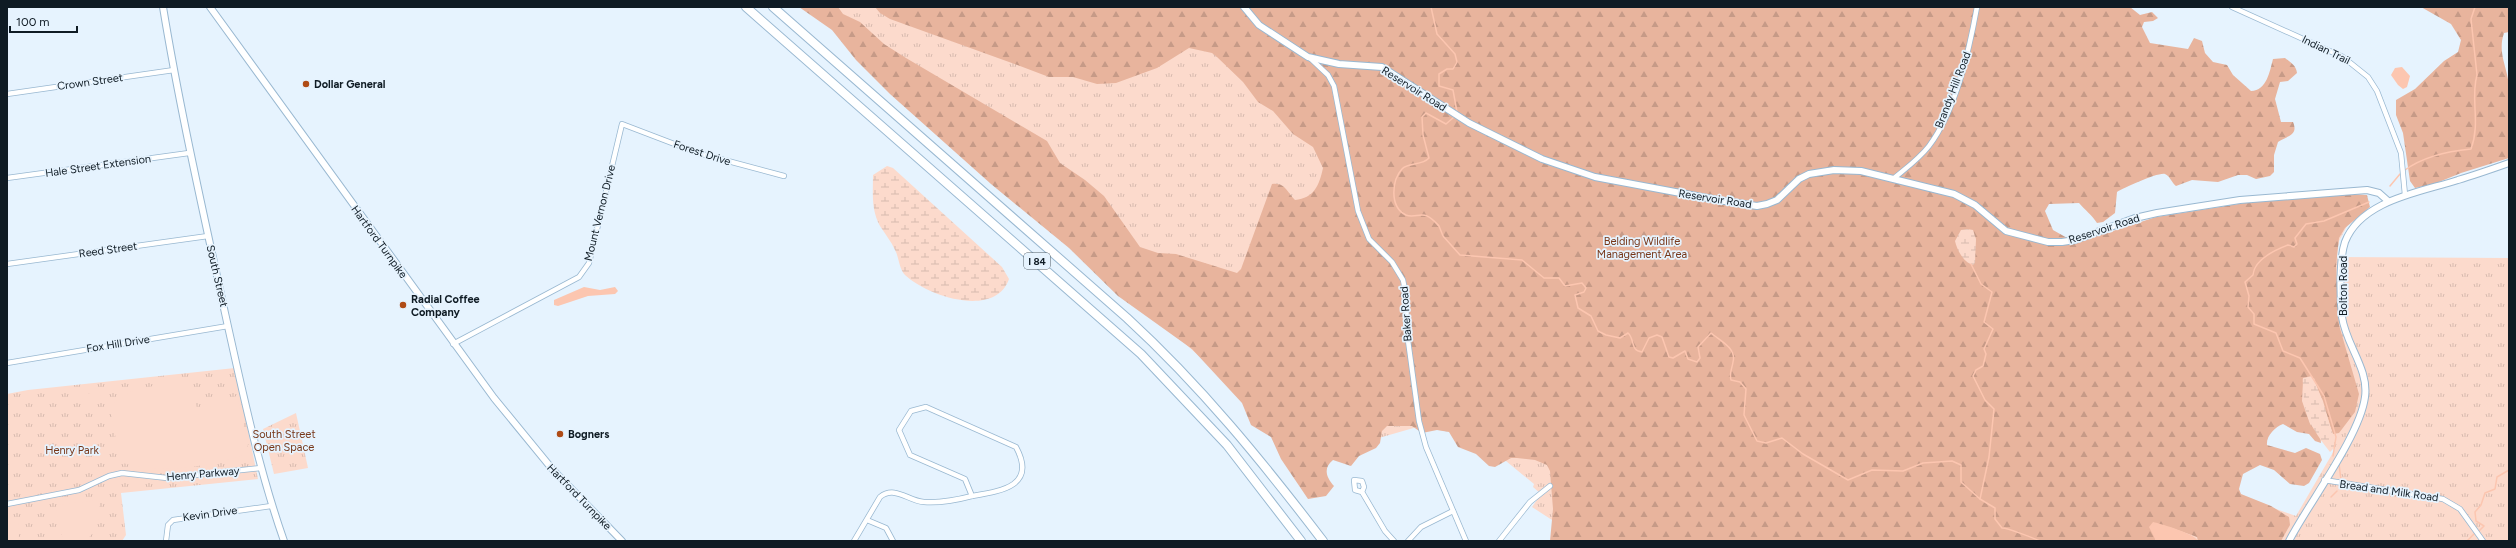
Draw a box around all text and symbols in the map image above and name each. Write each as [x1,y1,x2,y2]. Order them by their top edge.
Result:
scale bar [10,8,77,34]
text: 100 m [16,15,50,29]
street label: Indian Trail [2300,33,2352,67]
street label: Brandy Hill Road [1932,50,1974,130]
street label: Reservoir Road [1379,64,1449,114]
street label: Crown Street [56,71,124,93]
place label: Dollar General [314,78,386,91]
marker: Dollar General [301,79,311,89]
street label: Forest Drive [672,138,732,168]
street label: Hale Street Extension [44,152,152,180]
street label: Mount Vernon Drive [582,164,618,262]
street label: Reservoir Road [1677,187,1753,211]
street label: Hartford Turnpike [348,203,410,281]
street label: Reservoir Road [2067,211,2141,247]
park label: Belding Wildlife Management Area [1597,235,1687,261]
street label: Reed Street [78,239,138,261]
street label: South Street [204,244,230,308]
road number: I 84 [1024,253,1050,269]
street label: Bolton Road [2337,256,2350,316]
street label: Baker Road [1398,286,1414,342]
place label: Radial Coffee Company [411,293,480,319]
marker: Radial Coffee Company [398,300,408,310]
street label: Fox Hill Drive [85,333,151,355]
park label: South Street Open Space [252,428,316,454]
place label: Bogners [568,428,609,441]
marker: Bogners [555,429,565,439]
park label: Henry Park [45,444,99,457]
street label: Hartford Turnpike [544,461,614,533]
street label: Henry Parkway [166,464,240,484]
street label: Bread and Milk Road [2339,478,2439,504]
street label: Kevin Drive [182,504,238,524]

